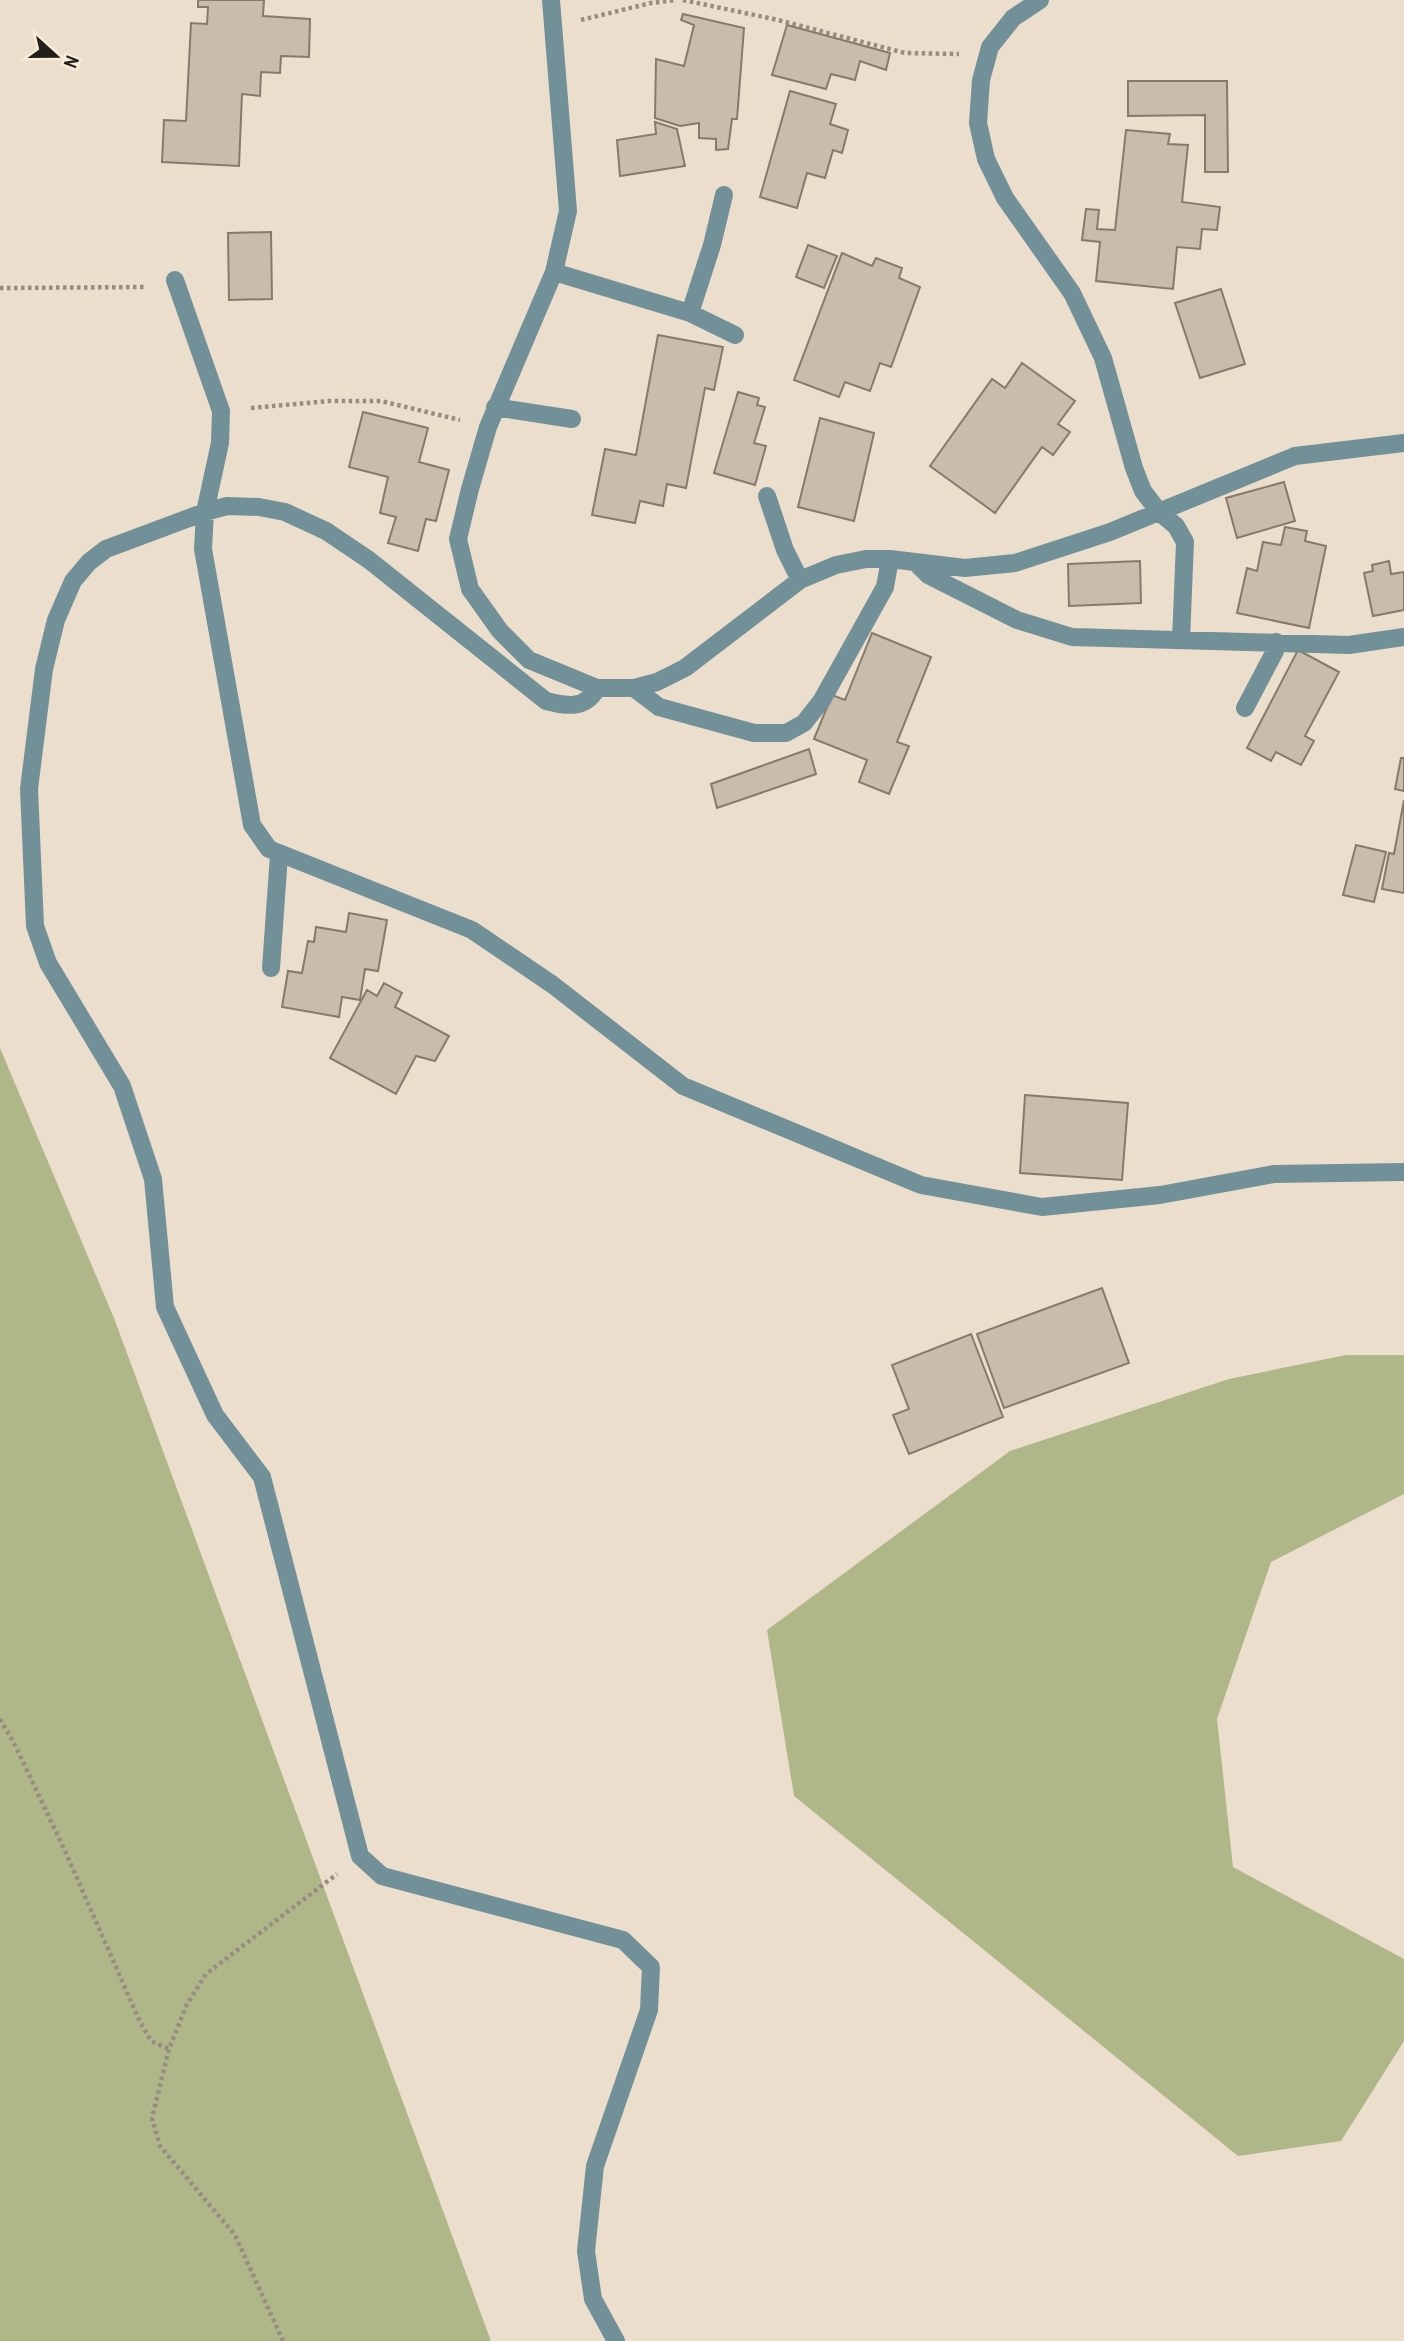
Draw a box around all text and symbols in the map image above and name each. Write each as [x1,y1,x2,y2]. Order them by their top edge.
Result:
north arrow [21,21,91,91]
text: N [58,52,86,72]

